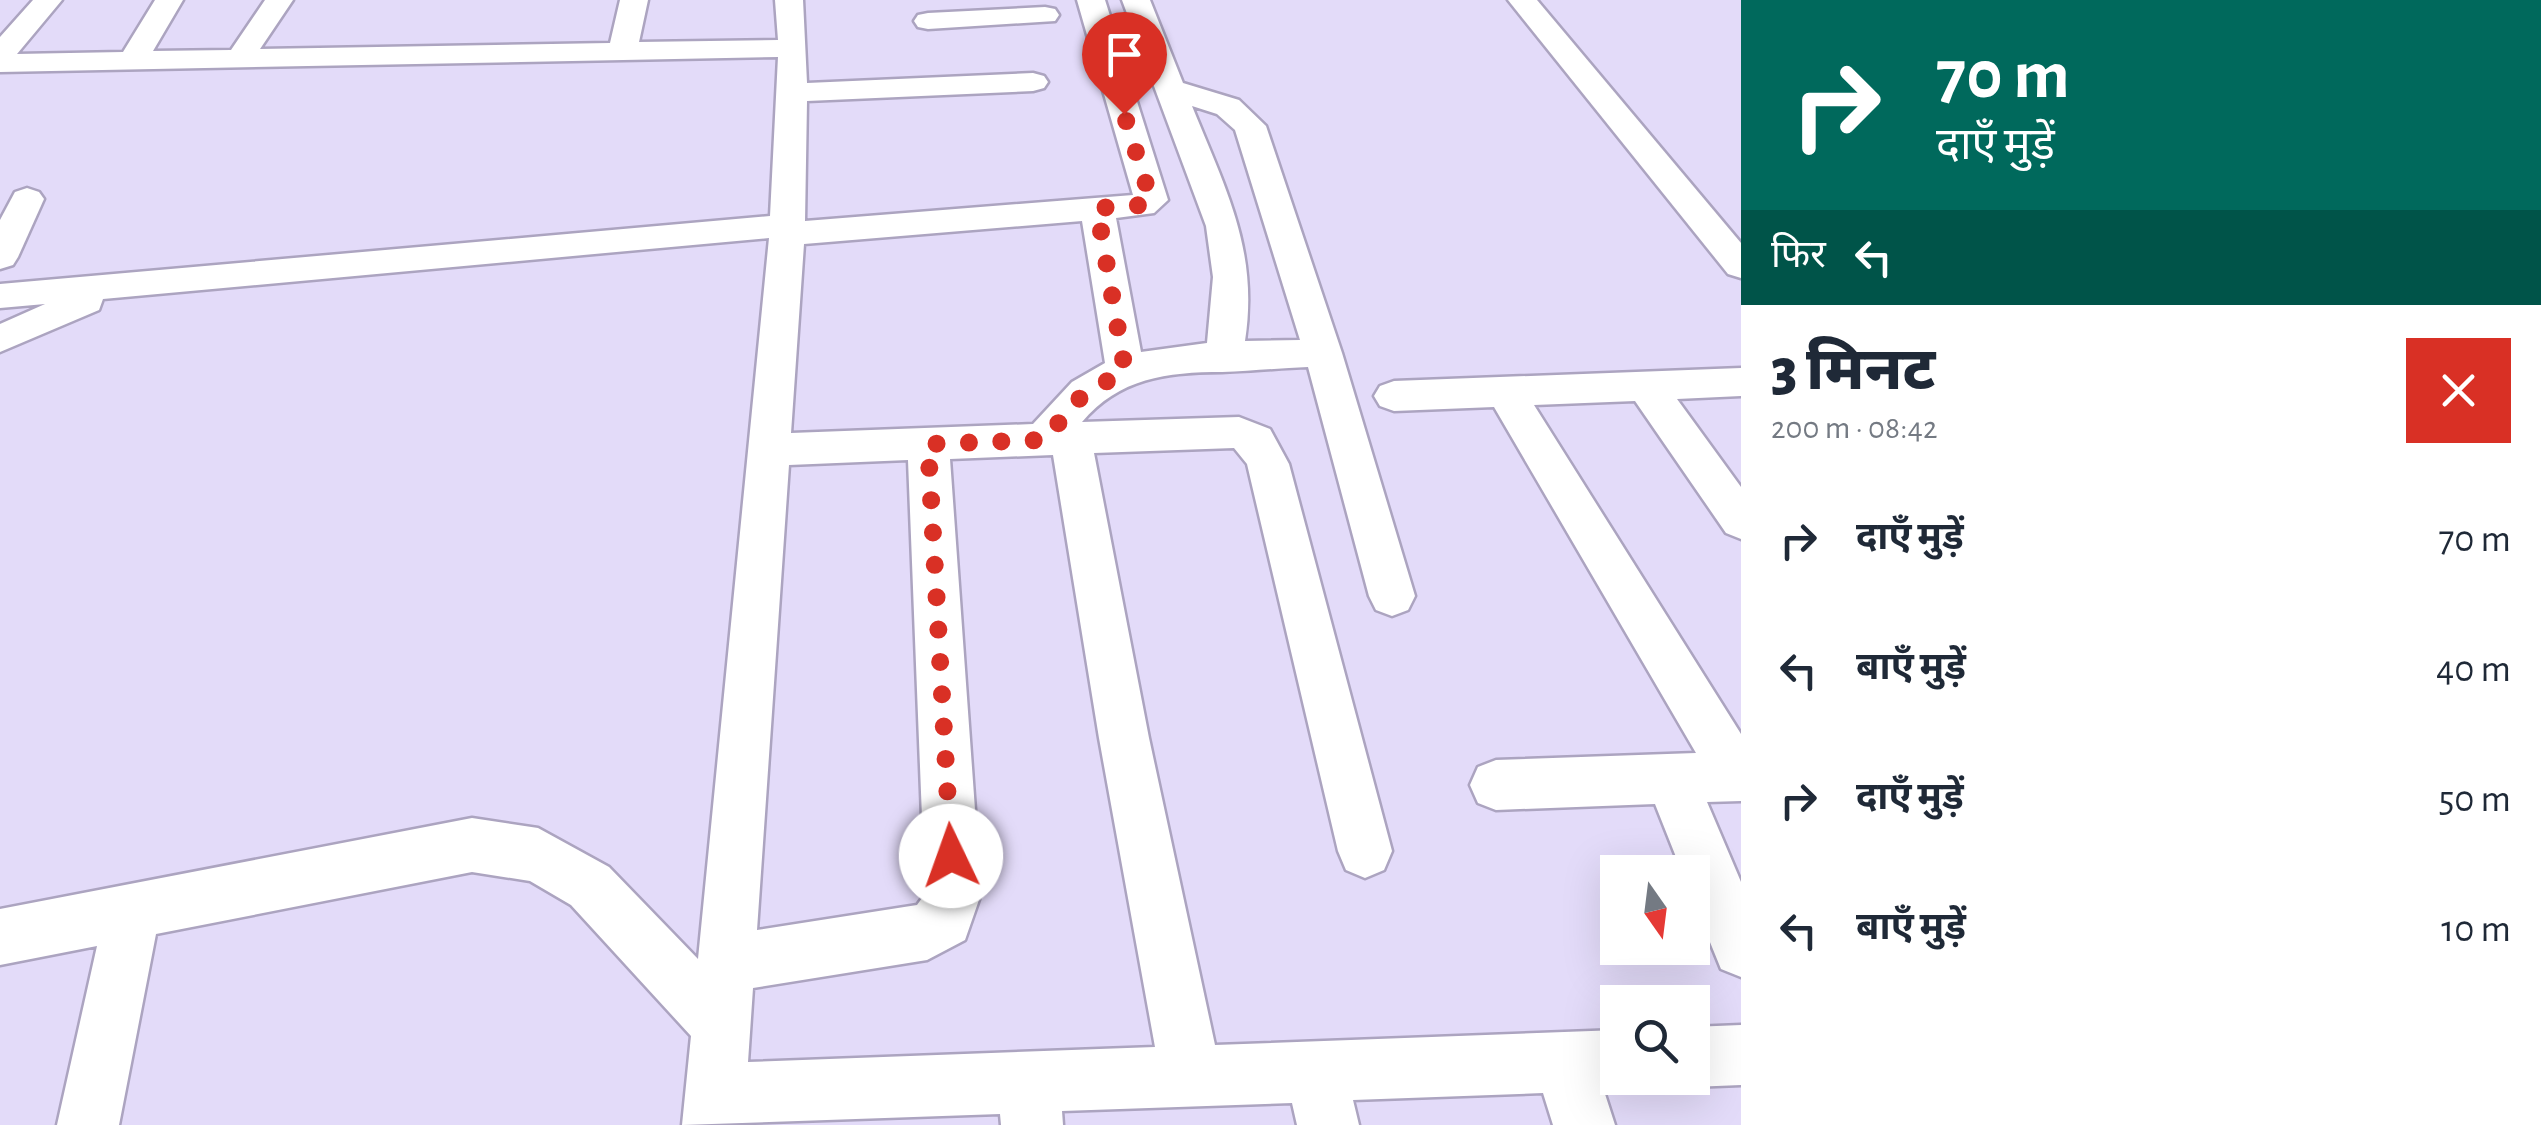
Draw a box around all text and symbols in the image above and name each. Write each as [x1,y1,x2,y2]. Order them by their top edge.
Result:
pin [1082,12,1167,115]
icon: arrive [1097,27,1152,82]
icon: right [1771,40,1901,170]
text: 70 m [1936,41,2070,111]
text: दाएँ मुड़ें [1936,123,2055,168]
icon: left [1846,230,1901,285]
text: फिर [1771,237,1826,275]
button: close [2406,338,2511,443]
text: 3 मिनट [1771,341,1935,401]
text: 200 m · 08:42 [1771,412,1937,444]
icon: right [1771,513,1826,568]
text: दाएँ मुड़ें [1856,519,1964,557]
text: 70 m [2438,521,2511,559]
icon: left [1771,643,1826,698]
text: बाएँ मुड़ें [1856,649,1966,687]
text: 40 m [2436,651,2511,689]
icon: right [1771,773,1826,828]
text: दाएँ मुड़ें [1856,779,1964,817]
text: 50 m [2438,781,2511,819]
position arrow [899,804,1003,908]
north arrow [1600,855,1710,965]
map controls [1600,855,1710,1095]
icon: left [1771,903,1826,958]
text: बाएँ मुड़ें [1856,909,1966,947]
text: 10 m [2441,911,2511,949]
button: search [1600,985,1710,1095]

